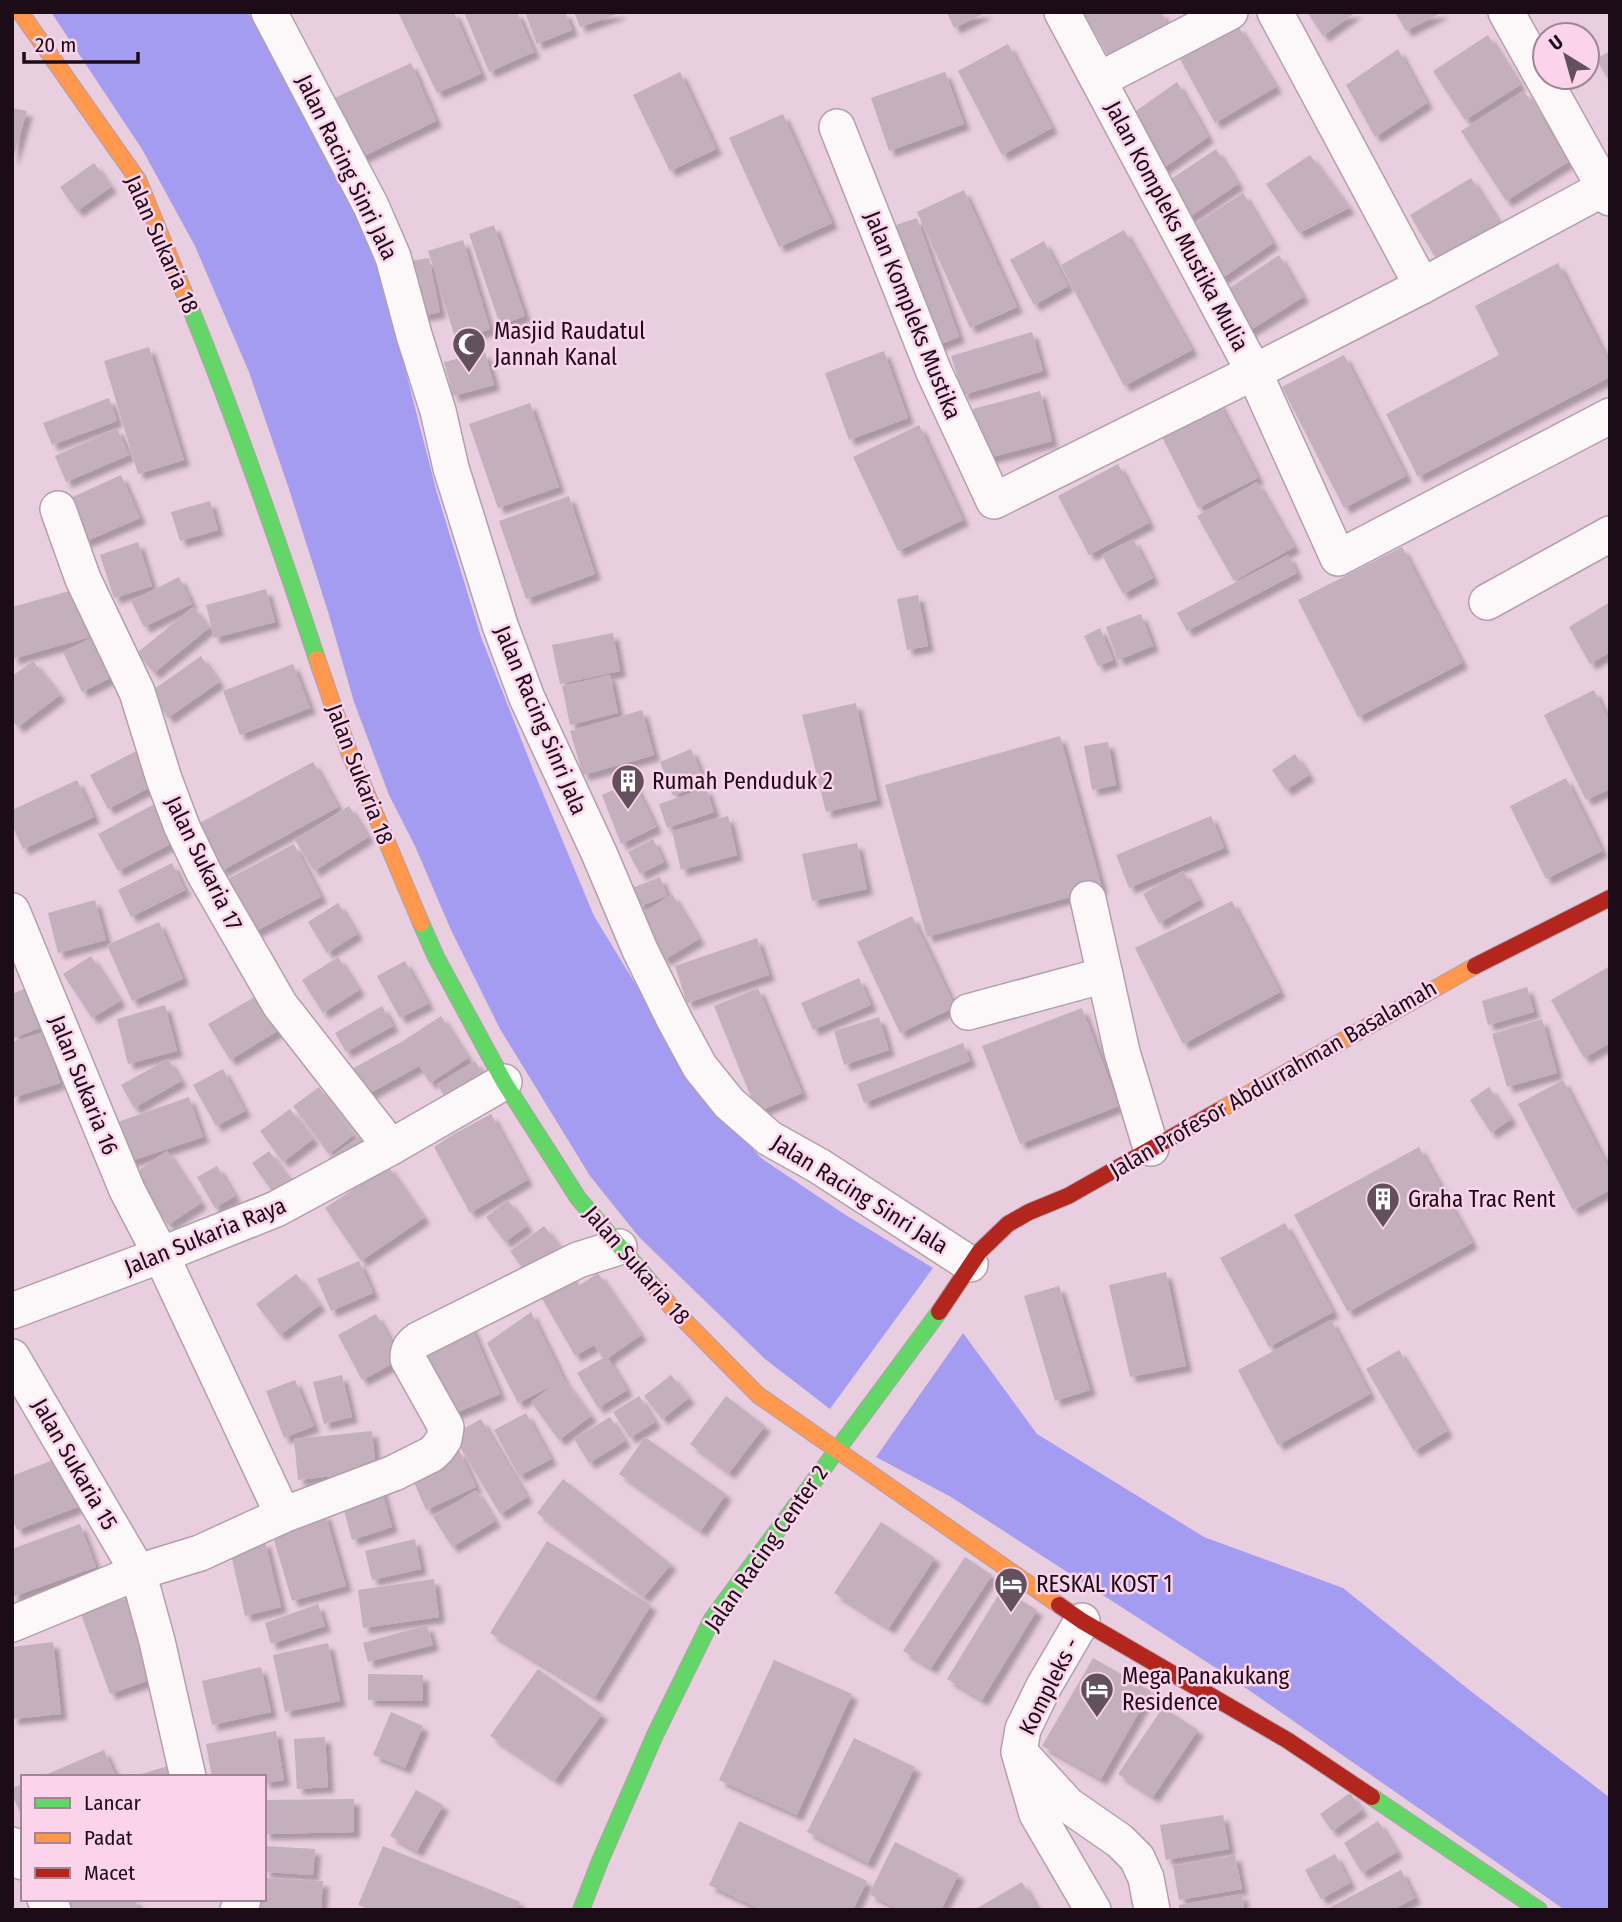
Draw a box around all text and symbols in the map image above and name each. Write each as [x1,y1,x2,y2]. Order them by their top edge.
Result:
scale bar [24,21,138,65]
north arrow [1531,21,1601,91]
text: U [1545,30,1567,55]
text: 20 m [35,32,76,58]
street label: Jalan Racing Sinri Jala [290,70,404,264]
street label: Jalan Kompleks Mustika Mulia [1099,96,1255,356]
street label: Jalan Sukaria 18 [119,171,205,317]
street label: Jalan Kompleks Mustika [858,207,968,423]
place label: Masjid Raudatul Jannah Kanal [494,317,645,371]
mosque icon: Masjid Raudatul Jannah Kanal [450,325,488,374]
street label: Jalan Racing Sinri Jala [489,621,593,819]
street label: Jalan Sukaria 18 [320,700,400,848]
building icon: Rumah Penduduk 2 [609,762,647,811]
place label: Rumah Penduduk 2 [652,767,833,795]
street label: Jalan Sukaria 17 [159,791,249,935]
street label: Jalan Profesor Abdurrahman Basalamah [1104,974,1442,1184]
street label: Jalan Sukaria 16 [43,1011,125,1159]
street label: Jalan Racing Sinri Jala [767,1128,953,1260]
building icon: Graha Trac Rent [1364,1180,1402,1229]
place label: Graha Trac Rent [1408,1185,1556,1213]
street label: Jalan Sukaria Raya [120,1191,290,1281]
street label: Jalan Sukaria 18 [578,1200,696,1330]
street label: Jalan Sukaria 15 [26,1393,124,1535]
street label: Jalan Racing Center 2 [698,1460,834,1636]
hotel icon: RESKAL KOST 1 [992,1565,1030,1614]
place label: RESKAL KOST 1 [1036,1570,1173,1598]
street label: Kompleks - [1013,1633,1085,1739]
place label: Mega Panakukang Residence [1122,1662,1290,1716]
hotel icon: Mega Panakukang Residence [1078,1670,1116,1719]
legend [21,1775,266,1901]
text: Lancar [84,1790,142,1816]
text: Padat [84,1825,133,1851]
text: Macet [84,1860,135,1886]

